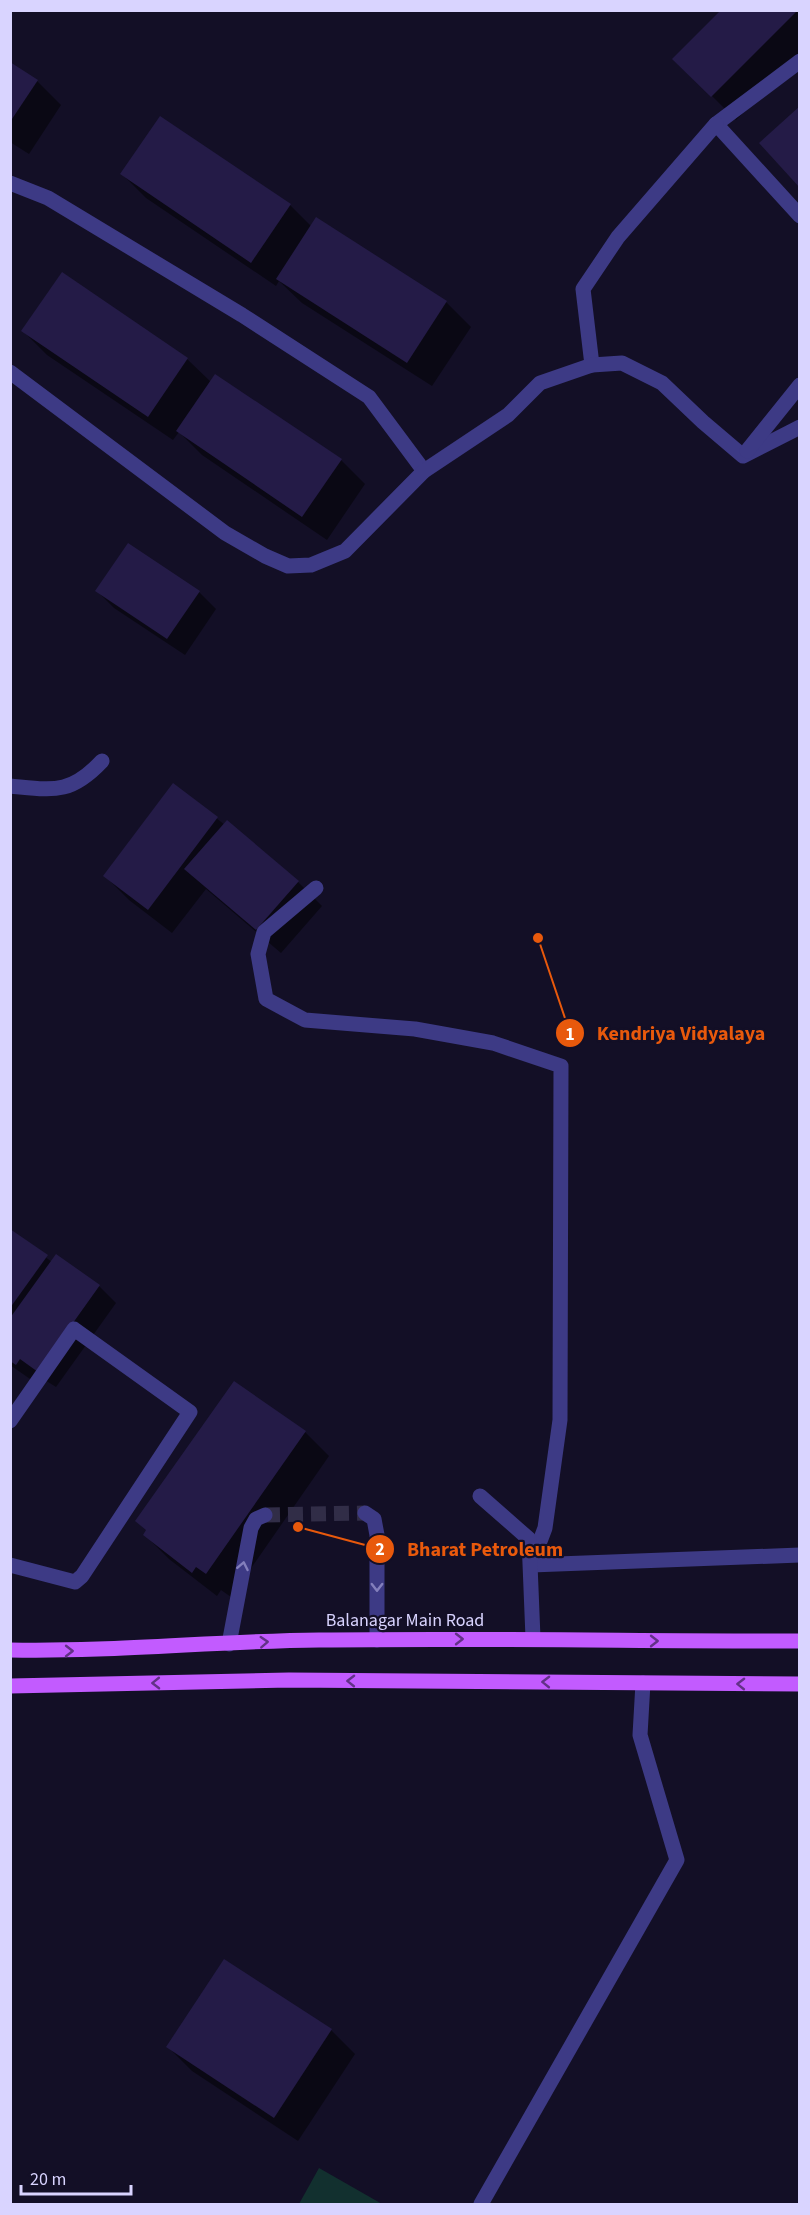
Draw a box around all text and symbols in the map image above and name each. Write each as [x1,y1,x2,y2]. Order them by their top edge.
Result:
callout: Kendriya Vidyalaya [555,1014,778,1052]
text: Kendriya Vidyalaya [597,1020,765,1048]
text: 1 [565,1022,575,1047]
callout: Bharat Petroleum [365,1530,575,1568]
text: Bharat Petroleum [407,1536,563,1564]
text: 2 [375,1537,385,1562]
one-way arrow [236,1561,249,1571]
one-way arrow [371,1583,383,1592]
street label: Balanagar Main Road [326,1608,484,1633]
one-way arrow [454,1633,463,1645]
one-way arrow [649,1635,658,1647]
one-way arrow [259,1636,268,1649]
one-way arrow [64,1645,73,1657]
one-way arrow [347,1674,356,1687]
one-way arrow [152,1676,161,1689]
one-way arrow [542,1676,551,1689]
one-way arrow [737,1678,746,1690]
scale bar [21,2158,130,2196]
text: 20 m [30,2167,66,2192]

